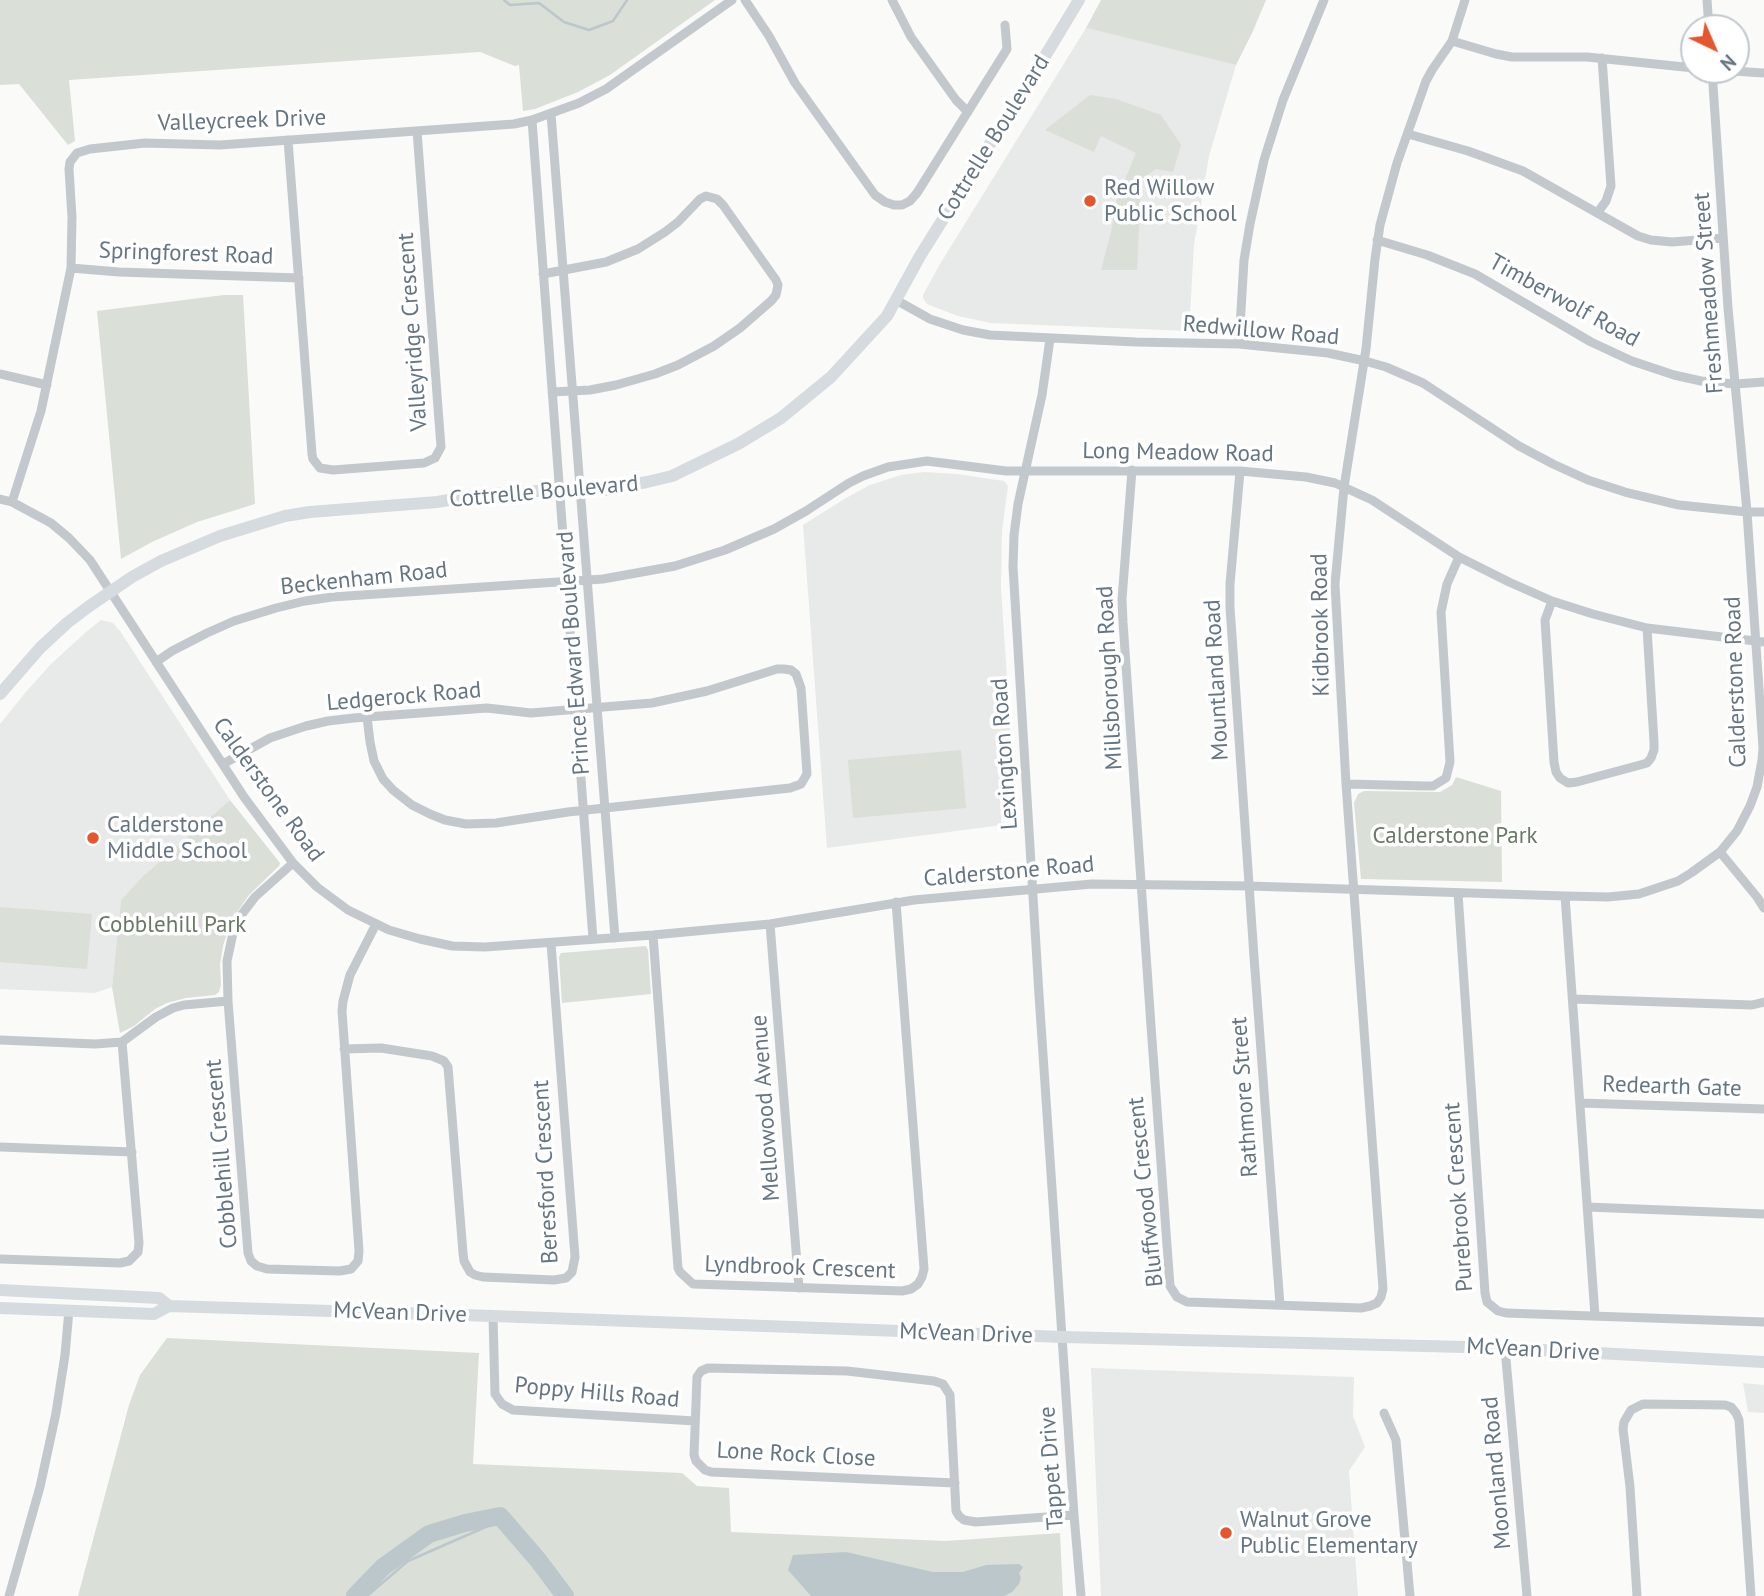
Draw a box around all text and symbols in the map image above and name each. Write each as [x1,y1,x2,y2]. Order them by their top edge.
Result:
north arrow [1680,14,1750,84]
street label: Cottrelle Boulevard [932,50,1056,226]
text: N [1715,50,1741,76]
street label: Valleycreek Drive [157,104,327,138]
place label: Red Willow Public School [1104,174,1237,228]
street label: Freshmeadow Street [1688,191,1730,395]
marker: Red Willow Public School [1082,193,1098,209]
street label: Valleyridge Crescent [392,232,434,432]
street label: Springforest Road [98,237,274,271]
street label: Timberwolf Road [1484,248,1644,354]
street label: Redwillow Road [1182,310,1340,352]
street label: Long Meadow Road [1082,438,1274,468]
street label: Cottrelle Boulevard [448,470,640,514]
street label: Prince Edward Boulevard [552,530,596,776]
street label: Kidbrook Road [1306,553,1336,697]
street label: Beckenham Road [279,557,449,601]
street label: Millsborough Road [1091,585,1129,771]
street label: Calderstone Road [1719,596,1753,768]
street label: Mountland Road [1199,599,1235,761]
street label: Ledgerock Road [326,676,482,718]
street label: Lexington Road [986,677,1024,831]
street label: Calderstone Road [206,713,330,867]
place label: Calderstone Middle School [107,811,247,865]
park label: Calderstone Park [1372,822,1538,850]
marker: Calderstone Middle School [85,830,101,846]
street label: Calderstone Road [922,851,1096,893]
park label: Cobblehill Park [98,911,246,939]
street label: Mellowood Avenue [746,1014,786,1202]
street label: Rathmore Street [1226,1016,1264,1178]
street label: Cobblehill Crescent [200,1058,244,1250]
street label: Redearth Gate [1602,1071,1742,1103]
street label: Beresford Crescent [527,1079,565,1265]
street label: Bluffwood Crescent [1122,1096,1170,1288]
street label: Purebrook Crescent [1439,1101,1479,1293]
street label: Lyndbrook Crescent [704,1251,896,1285]
street label: McVean Drive [333,1297,467,1329]
street label: McVean Drive [899,1318,1033,1350]
street label: McVean Drive [1466,1333,1600,1367]
street label: Poppy Hills Road [513,1372,681,1414]
street label: Moonland Road [1477,1395,1517,1551]
street label: Tappet Drive [1034,1405,1070,1531]
street label: Lone Rock Close [716,1437,876,1473]
place label: Walnut Grove Public Elementary [1240,1506,1418,1560]
marker: Walnut Grove Public Elementary [1218,1525,1234,1541]

